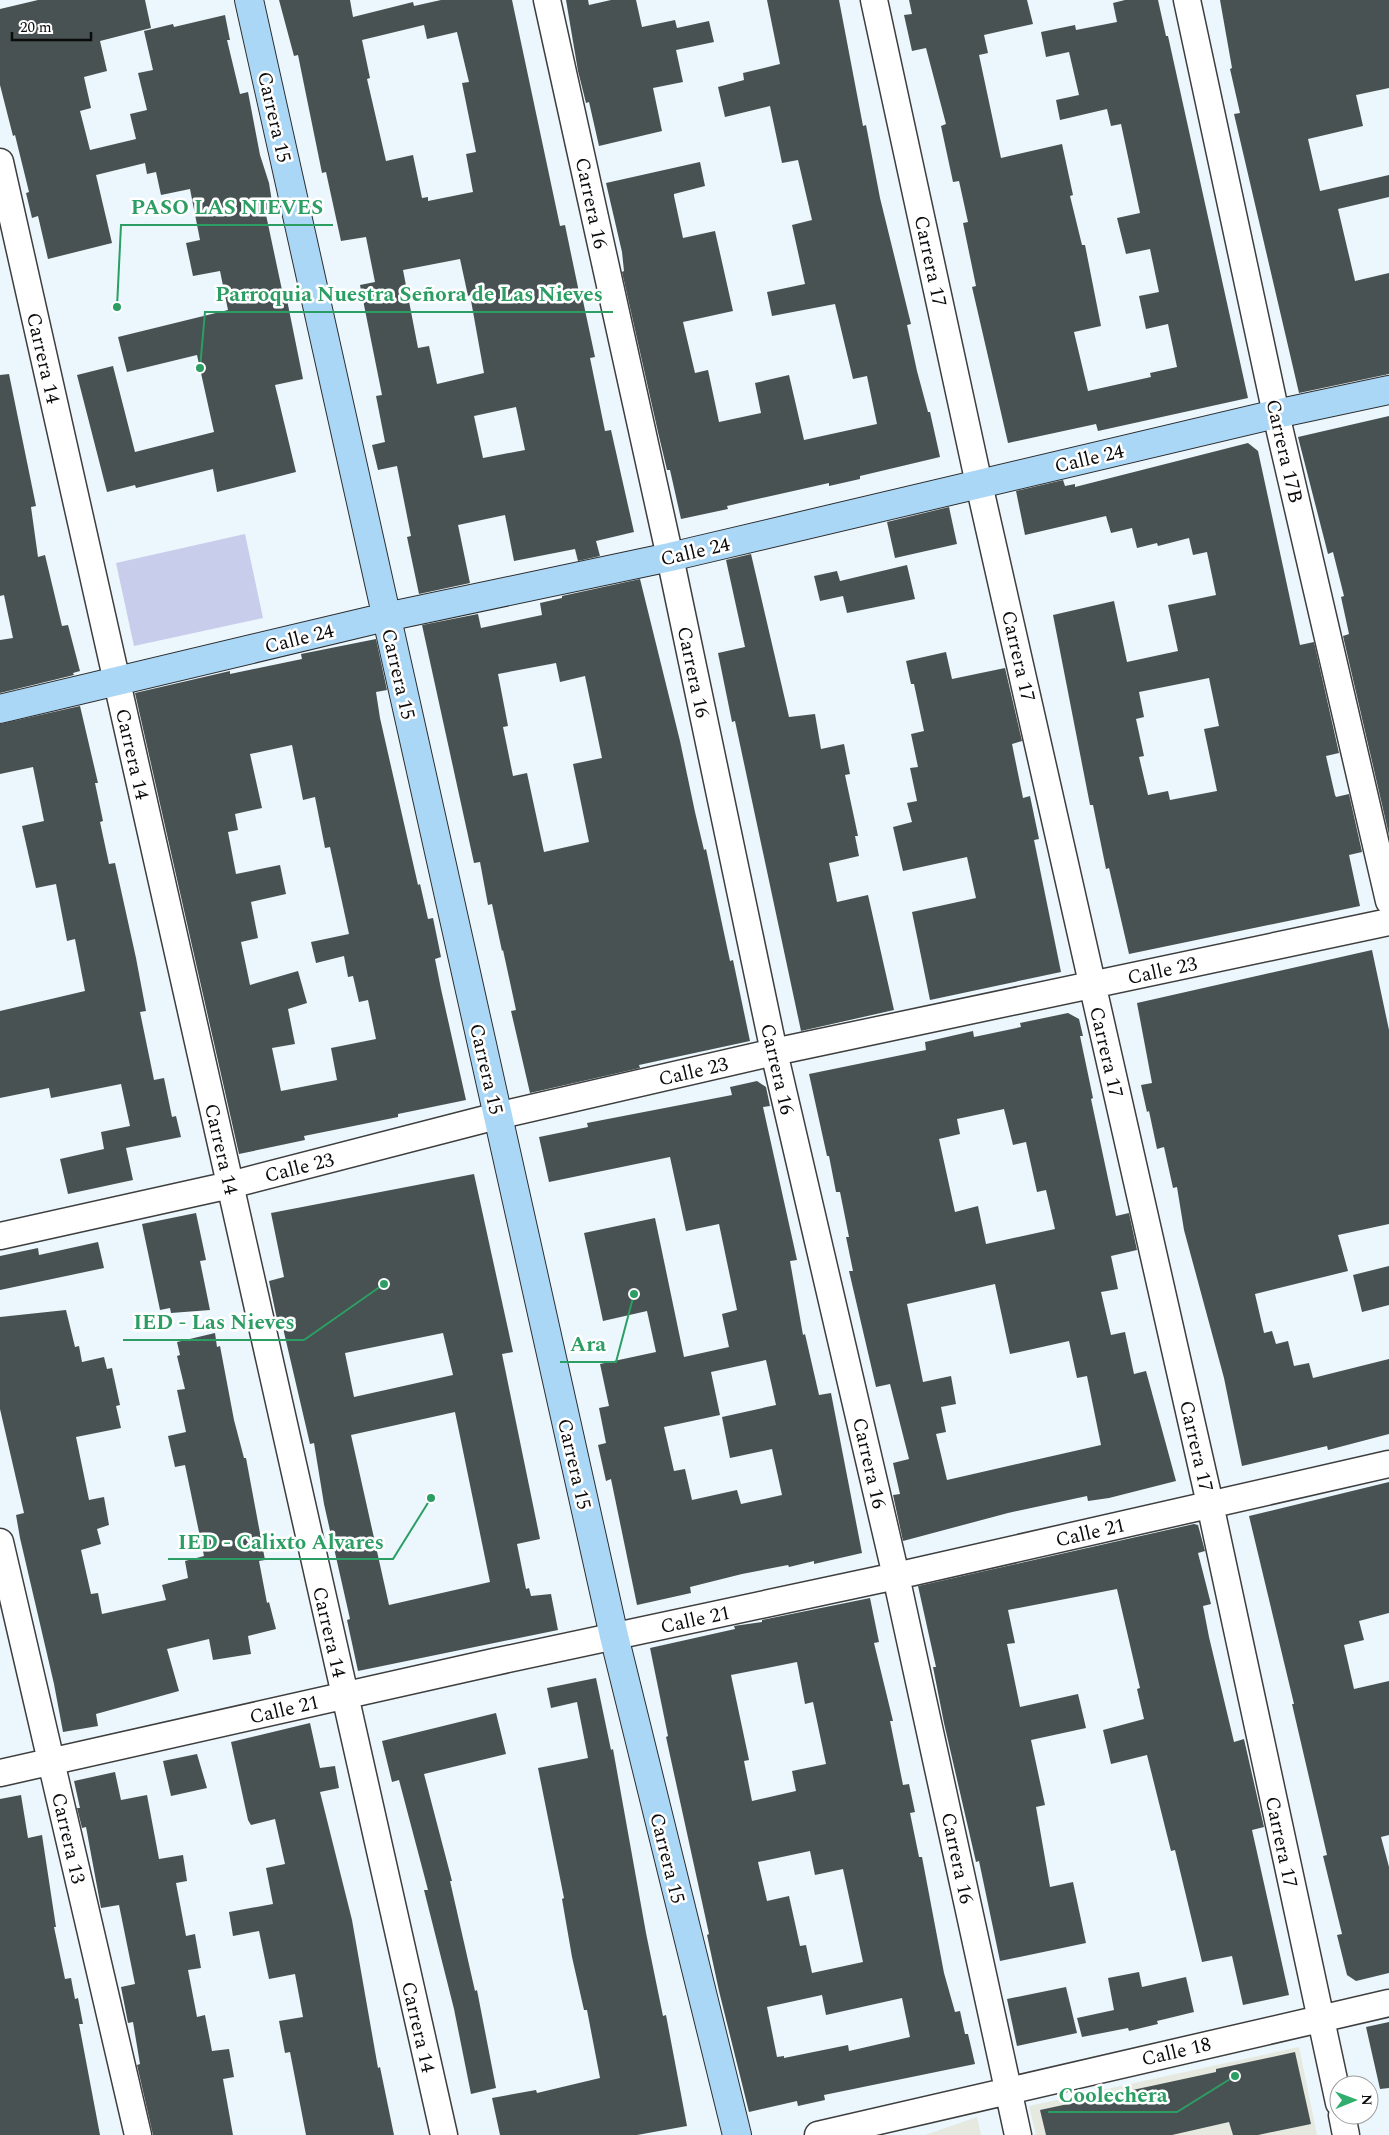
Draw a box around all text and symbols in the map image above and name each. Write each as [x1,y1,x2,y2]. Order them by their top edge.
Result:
scale bar [12,10,91,42]
text: 20 m [20,16,52,39]
street label: Carrera 15 [249,69,299,166]
street label: Carrera 16 [567,155,615,252]
callout: PASO LAS NIEVES [121,189,333,225]
text: PASO LAS NIEVES [131,192,323,224]
street label: Carrera 17 [906,213,954,310]
callout: Parroquia Nuestra Señora de Las Nieves [205,276,613,312]
text: Parroquia Nuestra Señora de Las Nieves [215,279,603,311]
street label: Carrera 14 [18,310,68,407]
street label: Carrera 17B [1257,396,1311,506]
street label: Calle 24 [1051,436,1127,482]
street label: Calle 24 [657,529,733,575]
street label: Carrera 17 [993,608,1043,705]
street label: Calle 24 [261,616,337,662]
street label: Carrera 16 [669,624,717,721]
street label: Carrera 15 [373,626,423,723]
street label: Carrera 14 [107,706,157,803]
street label: Calle 23 [1125,949,1200,993]
street label: Carrera 17 [1081,1004,1131,1101]
street label: Carrera 15 [461,1021,511,1118]
street label: Carrera 16 [752,1021,802,1118]
street label: Calle 23 [655,1049,731,1095]
street label: Carrera 14 [196,1101,246,1198]
street label: Calle 23 [261,1145,337,1191]
callout: IED - Las Nieves [123,1304,304,1340]
text: IED - Las Nieves [133,1307,295,1339]
callout: Ara [560,1326,616,1362]
text: Ara [570,1329,606,1361]
street label: Carrera 17 [1171,1398,1221,1495]
street label: Carrera 16 [844,1415,894,1512]
street label: Carrera 15 [549,1416,599,1513]
street label: Calle 21 [1052,1510,1128,1556]
callout: IED - Calixto Alvares [168,1523,393,1559]
text: IED - Calixto Alvares [178,1527,384,1559]
street label: Carrera 14 [304,1584,354,1681]
street label: Calle 21 [658,1598,733,1642]
street label: Calle 21 [246,1687,322,1733]
street label: Carrera 13 [43,1790,93,1887]
street label: Carrera 17 [1257,1794,1305,1891]
street label: Carrera 15 [641,1810,693,1907]
street label: Carrera 16 [933,1810,981,1907]
street label: Carrera 14 [393,1979,443,2076]
street label: Calle 18 [1138,2029,1214,2075]
north arrow [1329,2075,1379,2125]
callout: Coolechera [1048,2076,1177,2112]
text: Coolechera [1059,2080,1168,2112]
text: N [1356,2094,1377,2106]

